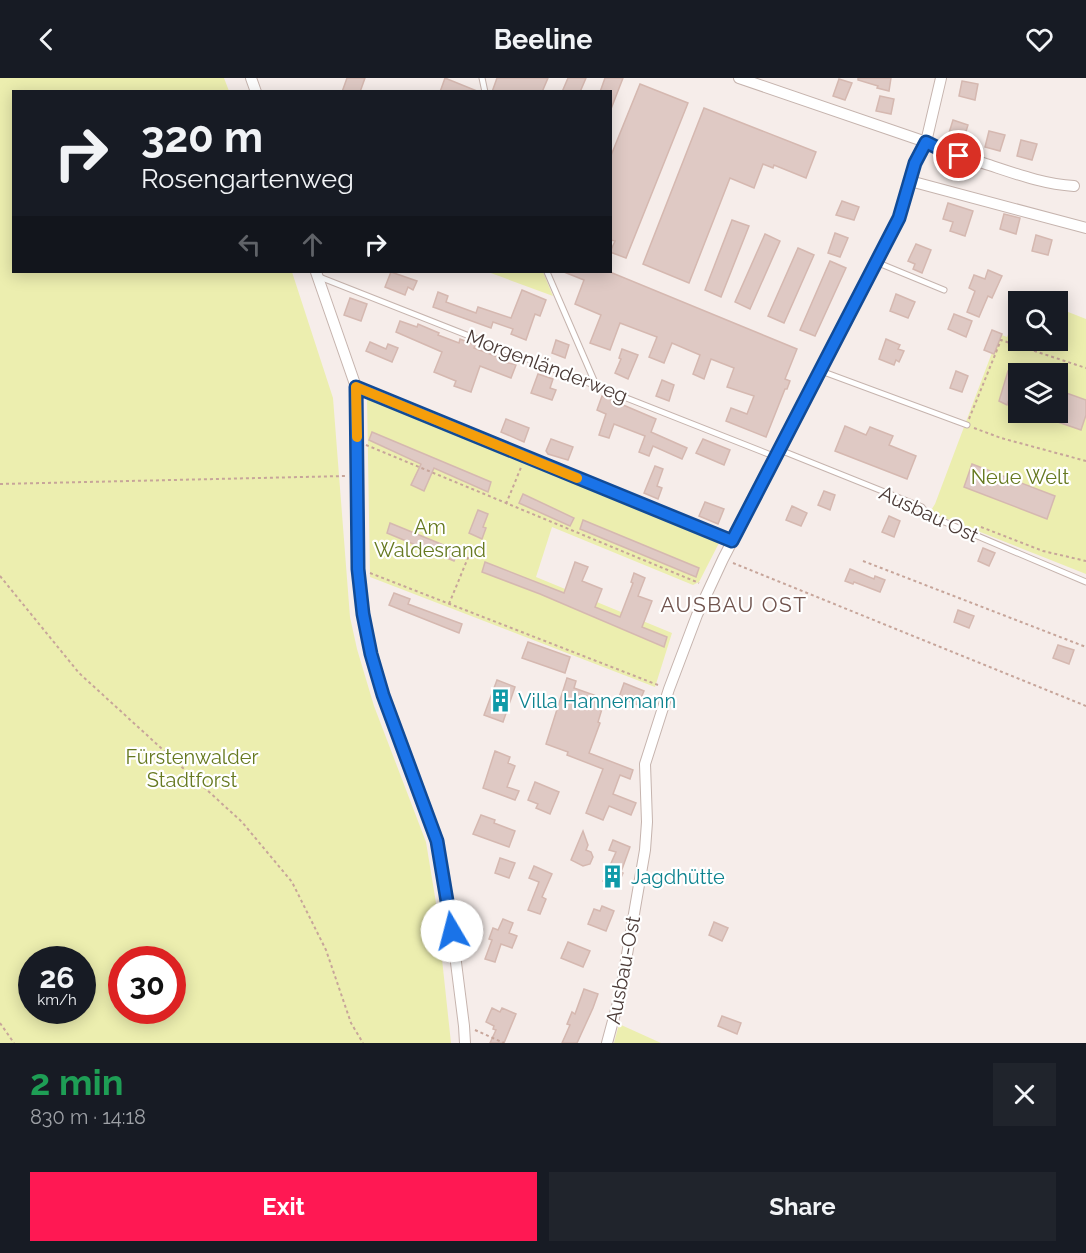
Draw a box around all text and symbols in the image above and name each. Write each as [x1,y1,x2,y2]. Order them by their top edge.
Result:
icon: back [30,23,63,56]
icon: heart [1023,23,1056,56]
text: Beeline [494,24,592,55]
text: 320 m [141,113,263,162]
icon: right [42,114,120,192]
pin [933,130,984,181]
icon: arrive [942,139,975,172]
text: Rosengartenweg [141,163,354,194]
icon: left [233,228,266,261]
icon: ahead [296,228,329,261]
icon: right [359,228,392,261]
map controls [1008,291,1068,423]
button: search [1008,291,1068,351]
street label: Morgenländerweg [463,324,631,408]
button: layers [1008,363,1068,423]
park label: Neue Welt [971,465,1070,489]
street label: Ausbau Ost [876,481,983,547]
park label: Am Waldesrand [374,515,486,562]
district label: AUSBAU OST [661,592,807,617]
building icon: Villa Hannemann [487,688,513,714]
place label: Villa Hannemann [518,689,676,713]
park label: Fürstenwalder Stadtforst [126,745,258,792]
building icon: Jagdhütte [600,864,626,890]
place label: Jagdhütte [631,865,725,889]
position arrow [420,899,484,963]
street label: Ausbau-Ost [601,914,645,1026]
speed limit sign: 30 [108,946,186,1024]
text: 26 [39,960,75,995]
text: km/h [37,991,77,1009]
text: 2 min [30,1061,123,1103]
button: close [993,1063,1056,1126]
text: 830 m · 14:18 [30,1105,146,1129]
button: Exit [30,1172,537,1241]
button: Share [549,1172,1056,1241]

